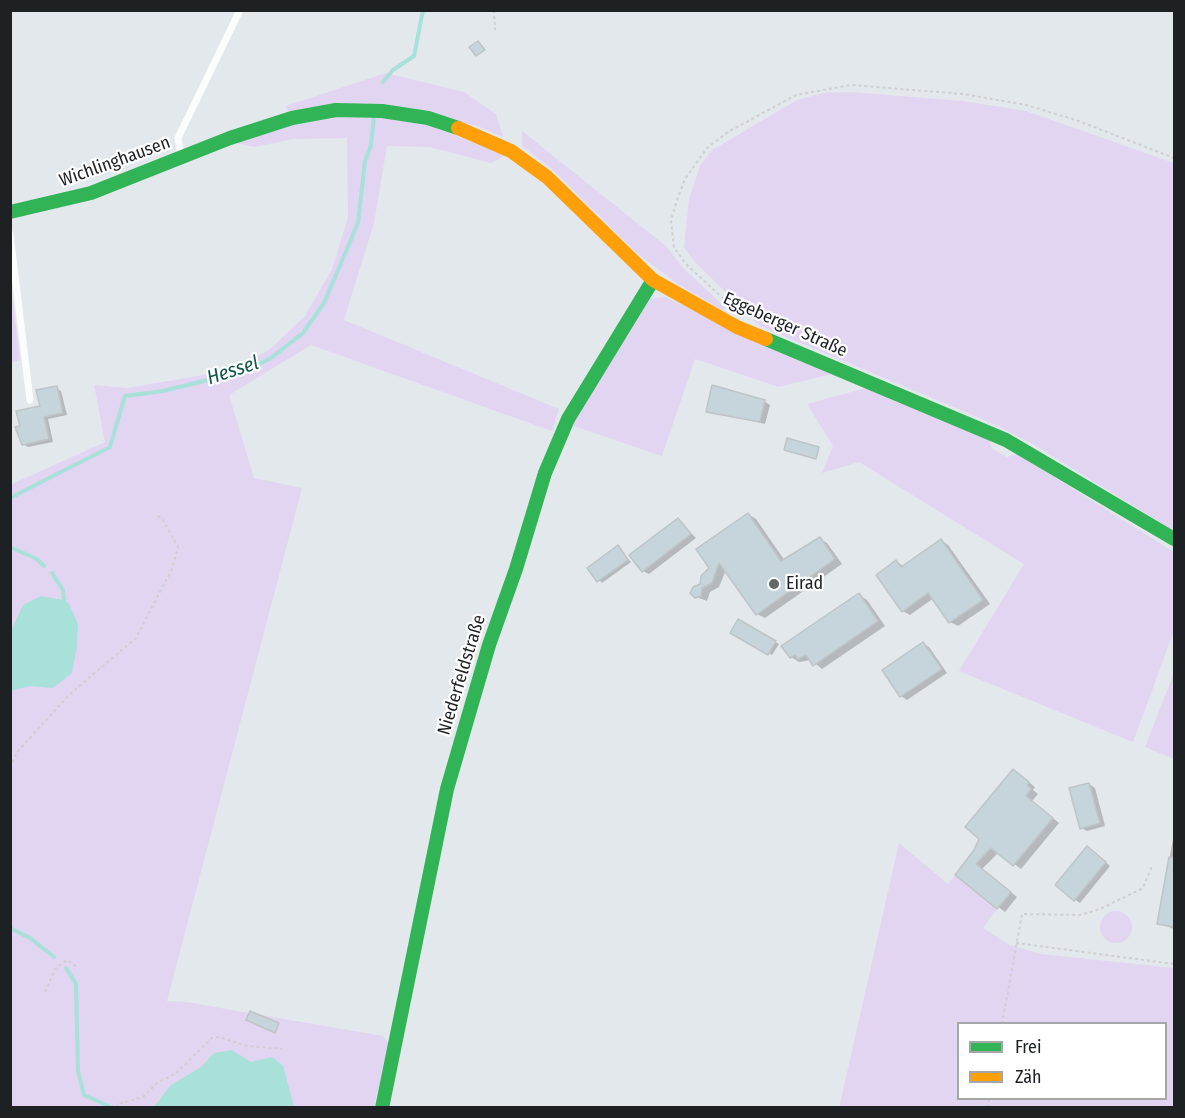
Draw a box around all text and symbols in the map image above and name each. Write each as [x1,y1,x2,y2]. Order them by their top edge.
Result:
street label: Wichlinghausen [57,132,173,192]
street label: Eggeberger Straße [720,288,850,362]
water label: Hessel [204,351,262,391]
place label: Eirad [786,573,823,595]
marker: Eirad [767,577,781,591]
street label: Niederfeldstraße [433,612,491,738]
legend [957,1022,1167,1100]
text: Frei [1015,1036,1041,1058]
text: Zäh [1015,1066,1042,1088]

